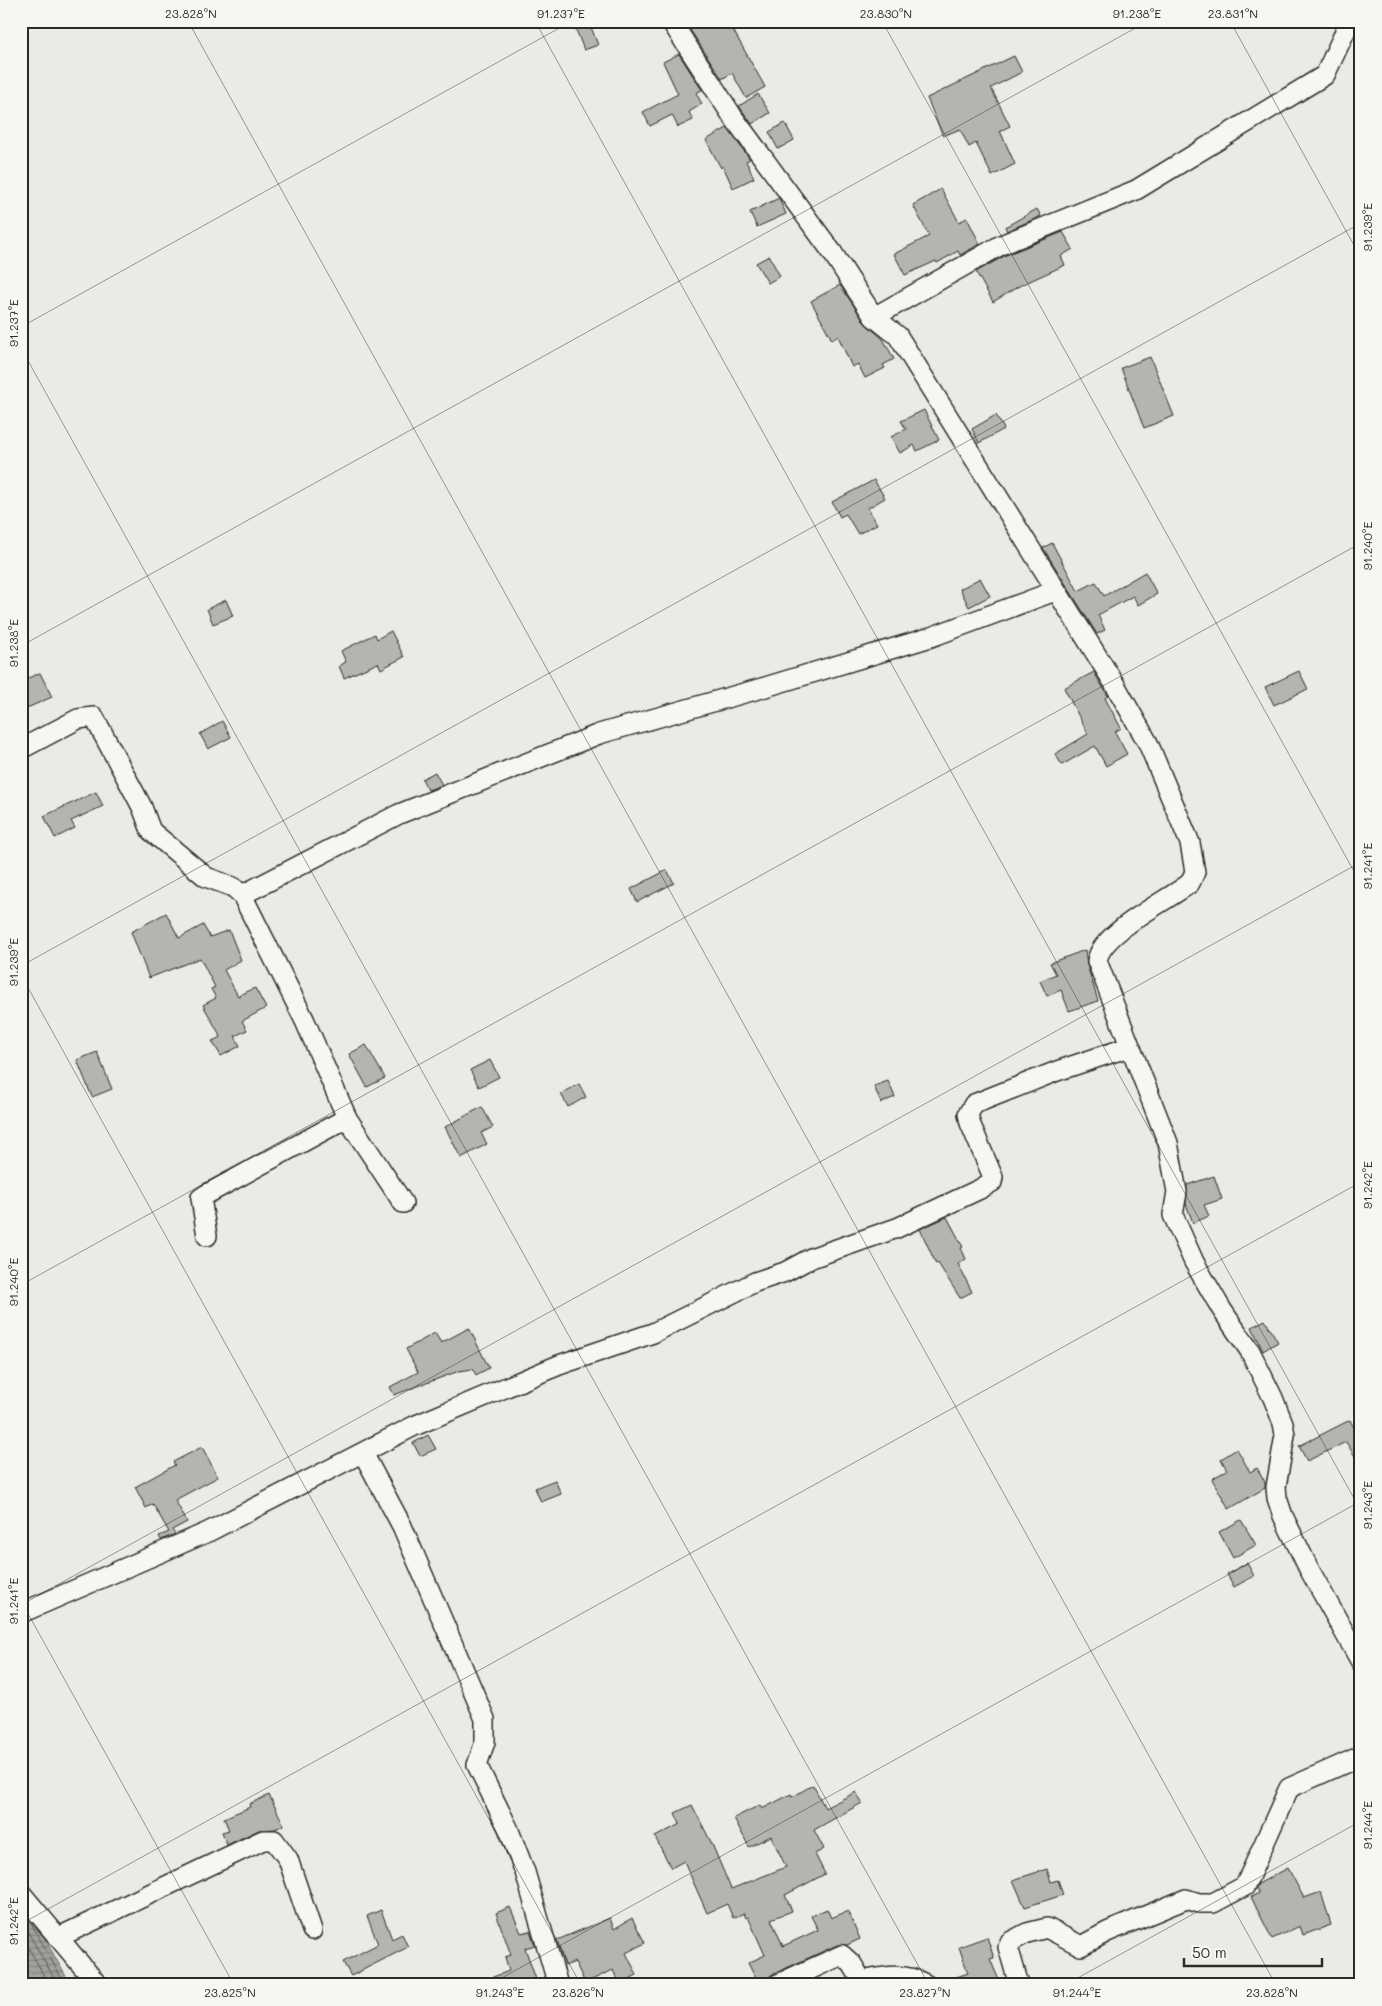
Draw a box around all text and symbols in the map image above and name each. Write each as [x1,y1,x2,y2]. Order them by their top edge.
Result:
text: 23.828°N [165,5,217,21]
text: 91.237°E [537,5,585,21]
text: 23.830°N [860,5,912,21]
text: 91.238°E [1113,5,1161,21]
text: 23.831°N [1208,5,1258,21]
text: 91.239°E [1359,203,1375,251]
text: 91.237°E [5,299,21,347]
text: 91.240°E [1359,522,1375,570]
text: 91.238°E [5,619,21,667]
text: 91.241°E [1359,843,1375,889]
text: 91.239°E [5,938,21,986]
text: 91.242°E [1359,1161,1375,1209]
text: 91.240°E [5,1258,21,1306]
text: 91.243°E [1359,1481,1375,1529]
text: 91.241°E [5,1578,21,1624]
text: 91.244°E [1359,1801,1375,1849]
text: 91.242°E [5,1897,21,1945]
scale bar [1184,1936,1322,1968]
text: 50 m [1192,1942,1227,1962]
text: 23.825°N [204,1984,256,2000]
text: 91.243°E [476,1984,524,2000]
text: 23.826°N [552,1984,604,2000]
text: 23.827°N [899,1984,951,2000]
text: 91.244°E [1053,1984,1101,2000]
text: 23.828°N [1246,1984,1298,2000]

